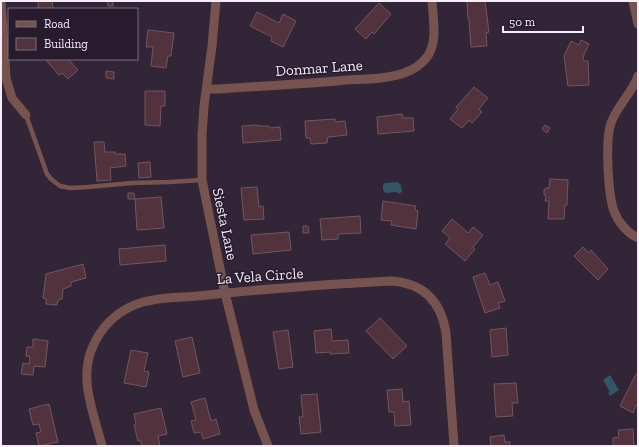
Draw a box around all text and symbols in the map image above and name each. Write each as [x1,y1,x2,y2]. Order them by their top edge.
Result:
legend [8,8,138,60]
scale bar [503,8,583,34]
text: 50 m [509,15,536,29]
text: Road [44,17,70,31]
text: Building [44,37,88,51]
street label: Donmar Lane [275,56,363,80]
street label: Siesta Lane [209,186,241,262]
street label: La Vela Circle [216,264,304,288]

